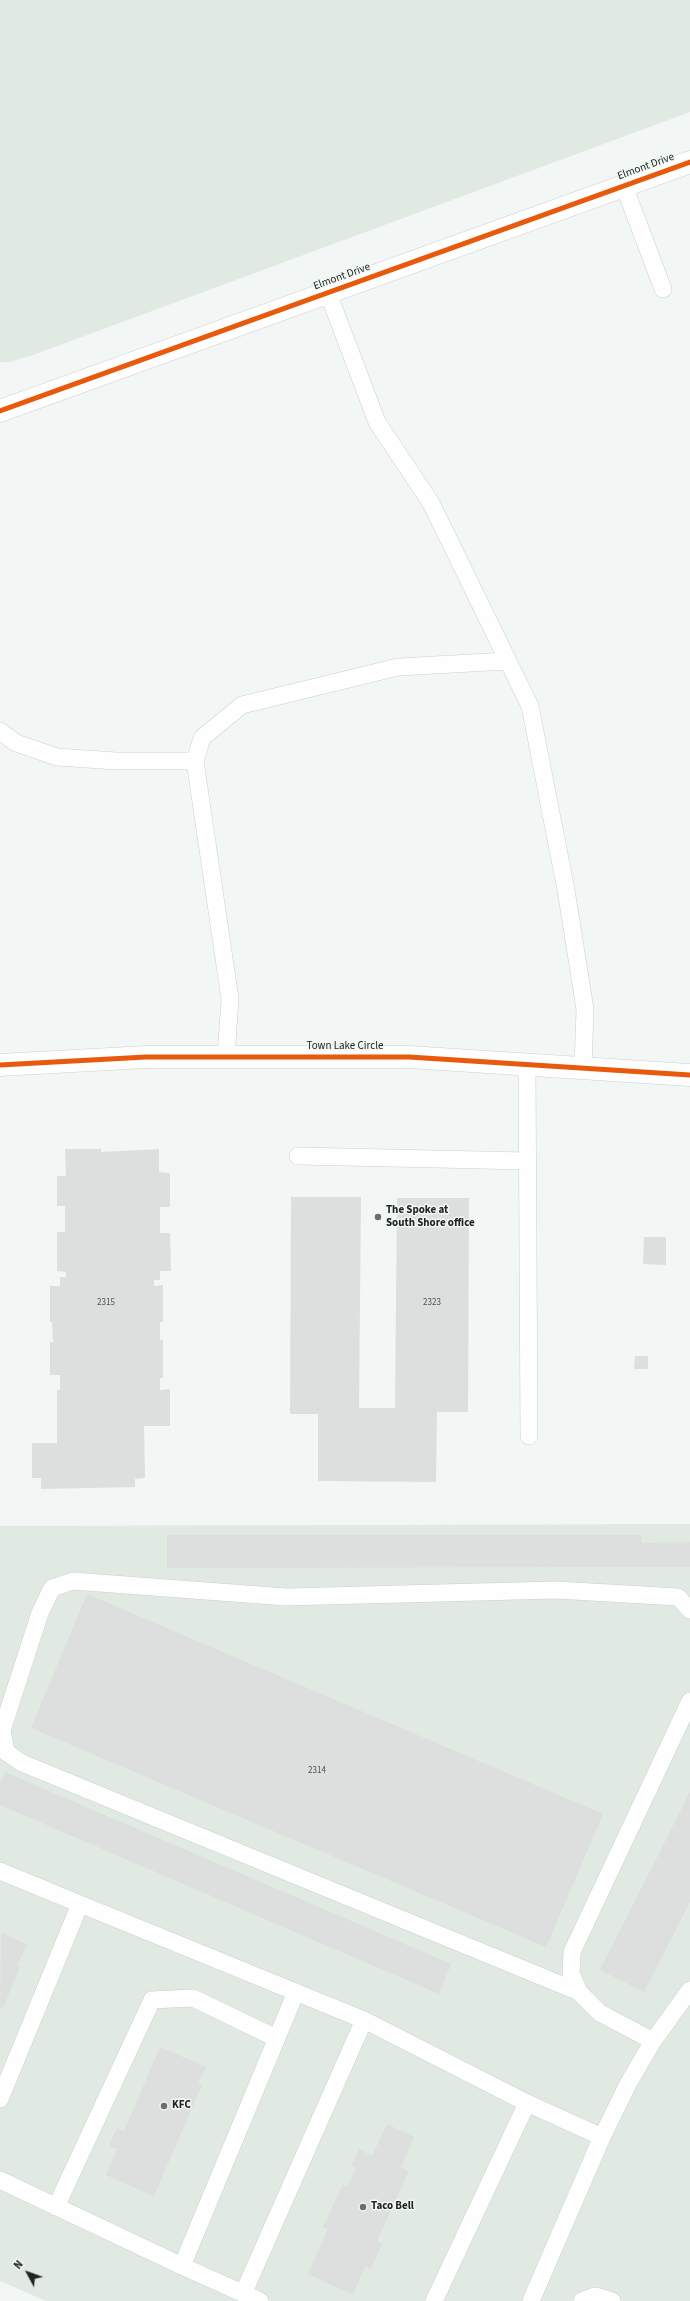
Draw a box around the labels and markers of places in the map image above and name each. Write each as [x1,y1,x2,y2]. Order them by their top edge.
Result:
place label: The Spoke at South Shore office [386,1204,475,1230]
marker: The Spoke at South Shore office [373,1212,383,1222]
place label: KFC [172,2099,191,2113]
marker: KFC [159,2101,169,2111]
place label: Taco Bell [371,2200,414,2214]
marker: Taco Bell [358,2202,368,2212]

